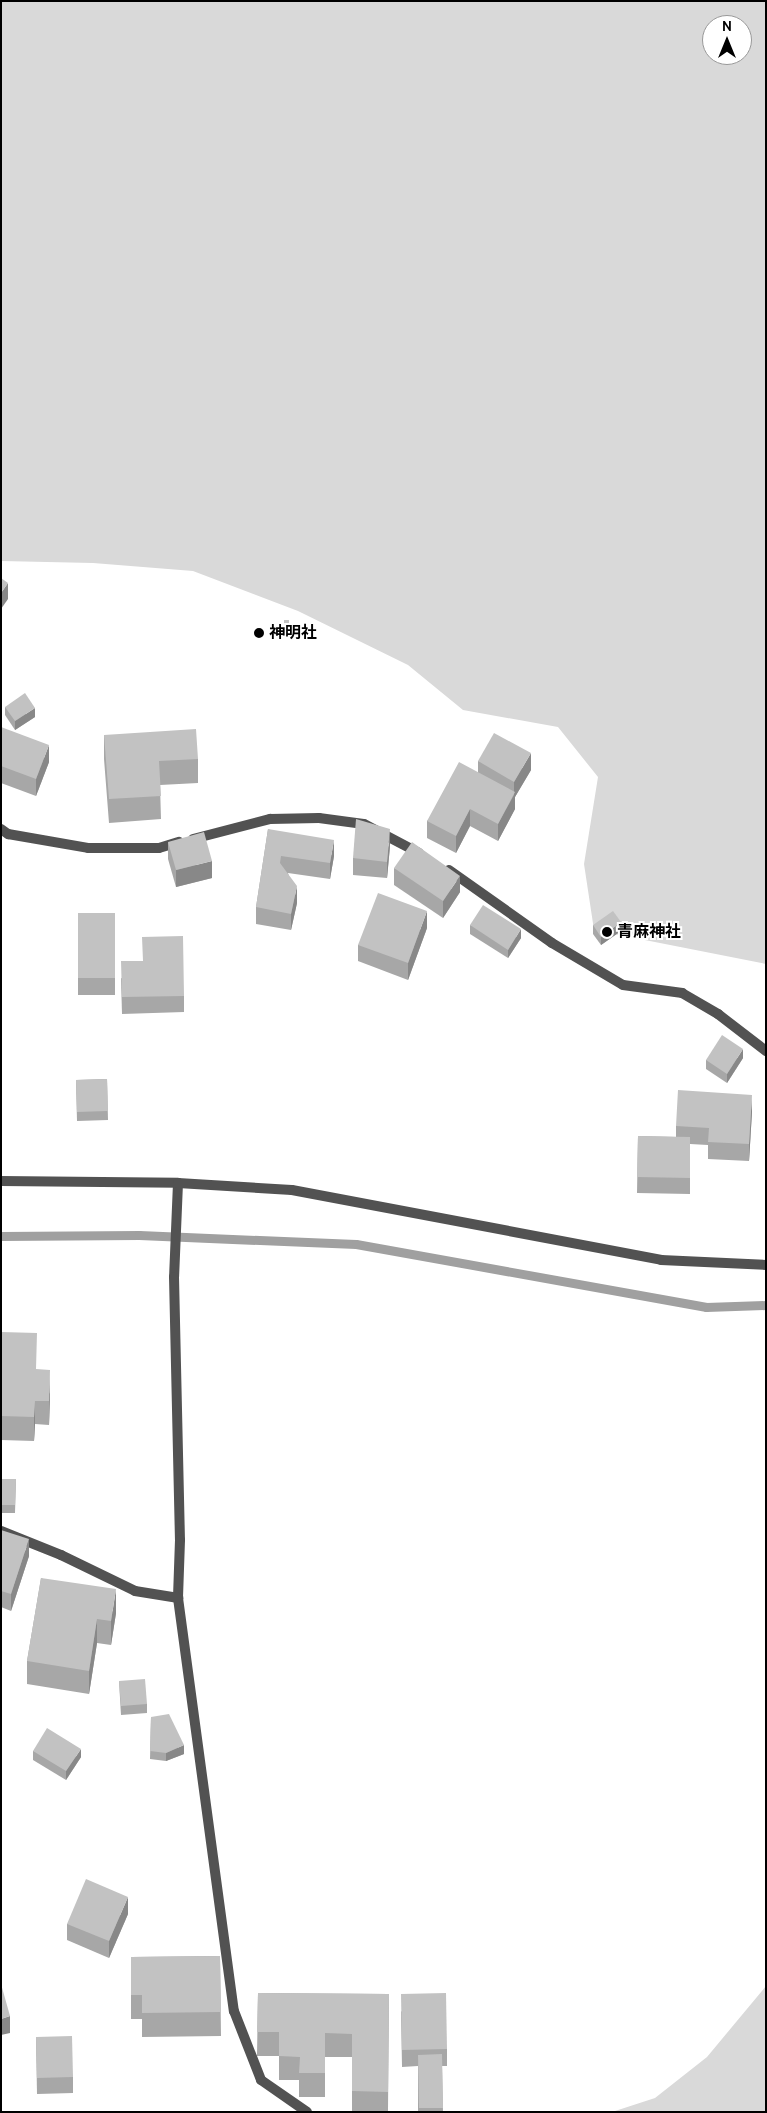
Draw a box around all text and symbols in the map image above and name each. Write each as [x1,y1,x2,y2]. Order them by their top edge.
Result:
north arrow [702,15,752,65]
text: N [722,17,732,35]
place label: 神明社 [269,623,317,643]
marker: 神明社 [253,627,265,639]
place label: 青麻神社 [617,922,681,942]
marker: 青麻神社 [601,926,613,938]

